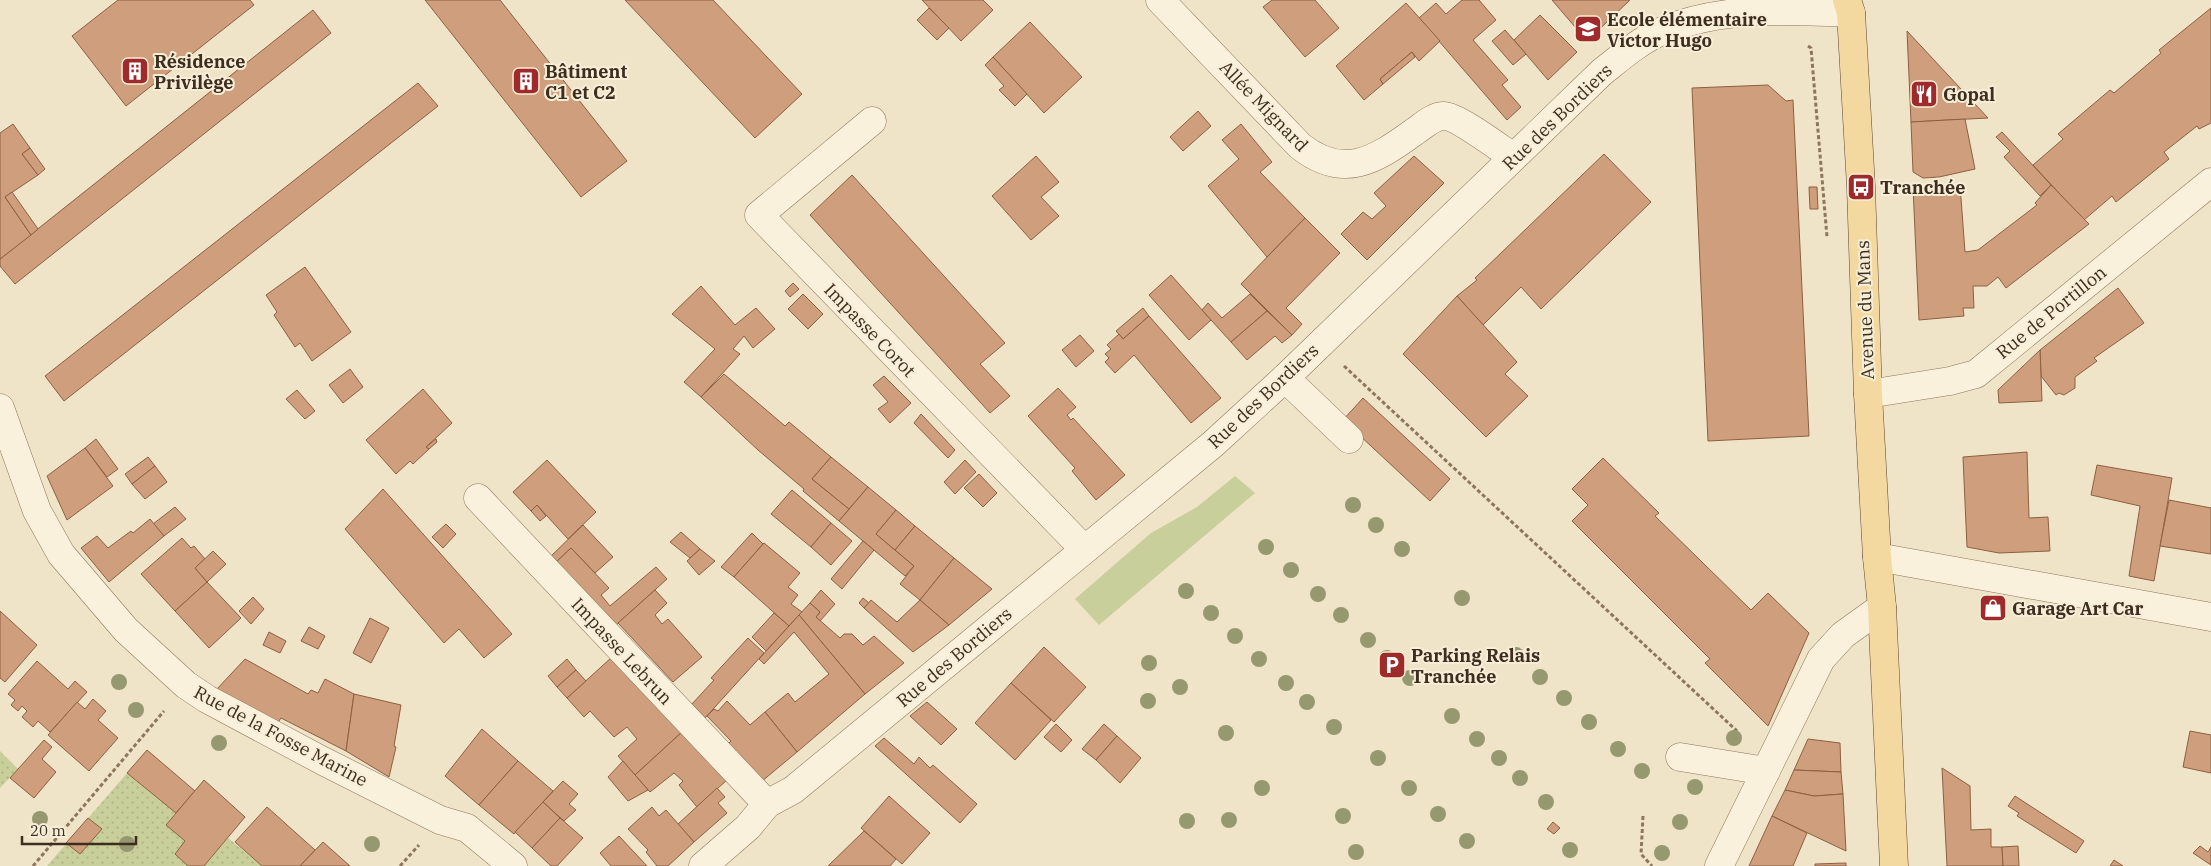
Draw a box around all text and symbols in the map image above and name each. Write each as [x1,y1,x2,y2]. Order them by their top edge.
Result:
place label: Ecole élémentaire Victor Hugo [1607,8,1767,52]
school or university icon: Ecole élémentaire Victor Hugo [1573,14,1603,44]
place label: Résidence Privilège [154,50,245,94]
building icon: Résidence Privilège [120,56,150,86]
street label: Allée Mignard [1215,56,1313,156]
street label: Rue des Bordiers [1497,59,1617,175]
place label: Bâtiment C1 et C2 [545,60,627,104]
building icon: Bâtiment C1 et C2 [511,66,541,96]
restaurant icon: Gopal [1909,79,1939,109]
place label: Gopal [1943,83,1995,106]
bus stop icon: Tranchée [1846,172,1876,202]
place label: Tranchée [1880,176,1965,199]
street label: Avenue du Mans [1851,240,1879,380]
street label: Rue de Portillon [1991,260,2111,364]
street label: Impasse Corot [819,278,921,382]
street label: Rue des Bordiers [1203,339,1323,453]
street label: Impasse Lebrun [567,593,677,709]
shop icon: Garage Art Car [1978,593,2008,623]
place label: Garage Art Car [2012,597,2144,620]
street label: Rue des Bordiers [892,602,1016,712]
place label: Parking Relais Tranchée [1411,644,1540,688]
parking icon: Parking Relais Tranchée [1377,650,1407,680]
street label: Rue de la Fosse Marine [190,680,372,792]
scale bar [22,814,136,846]
text: 20 m [30,821,66,840]

